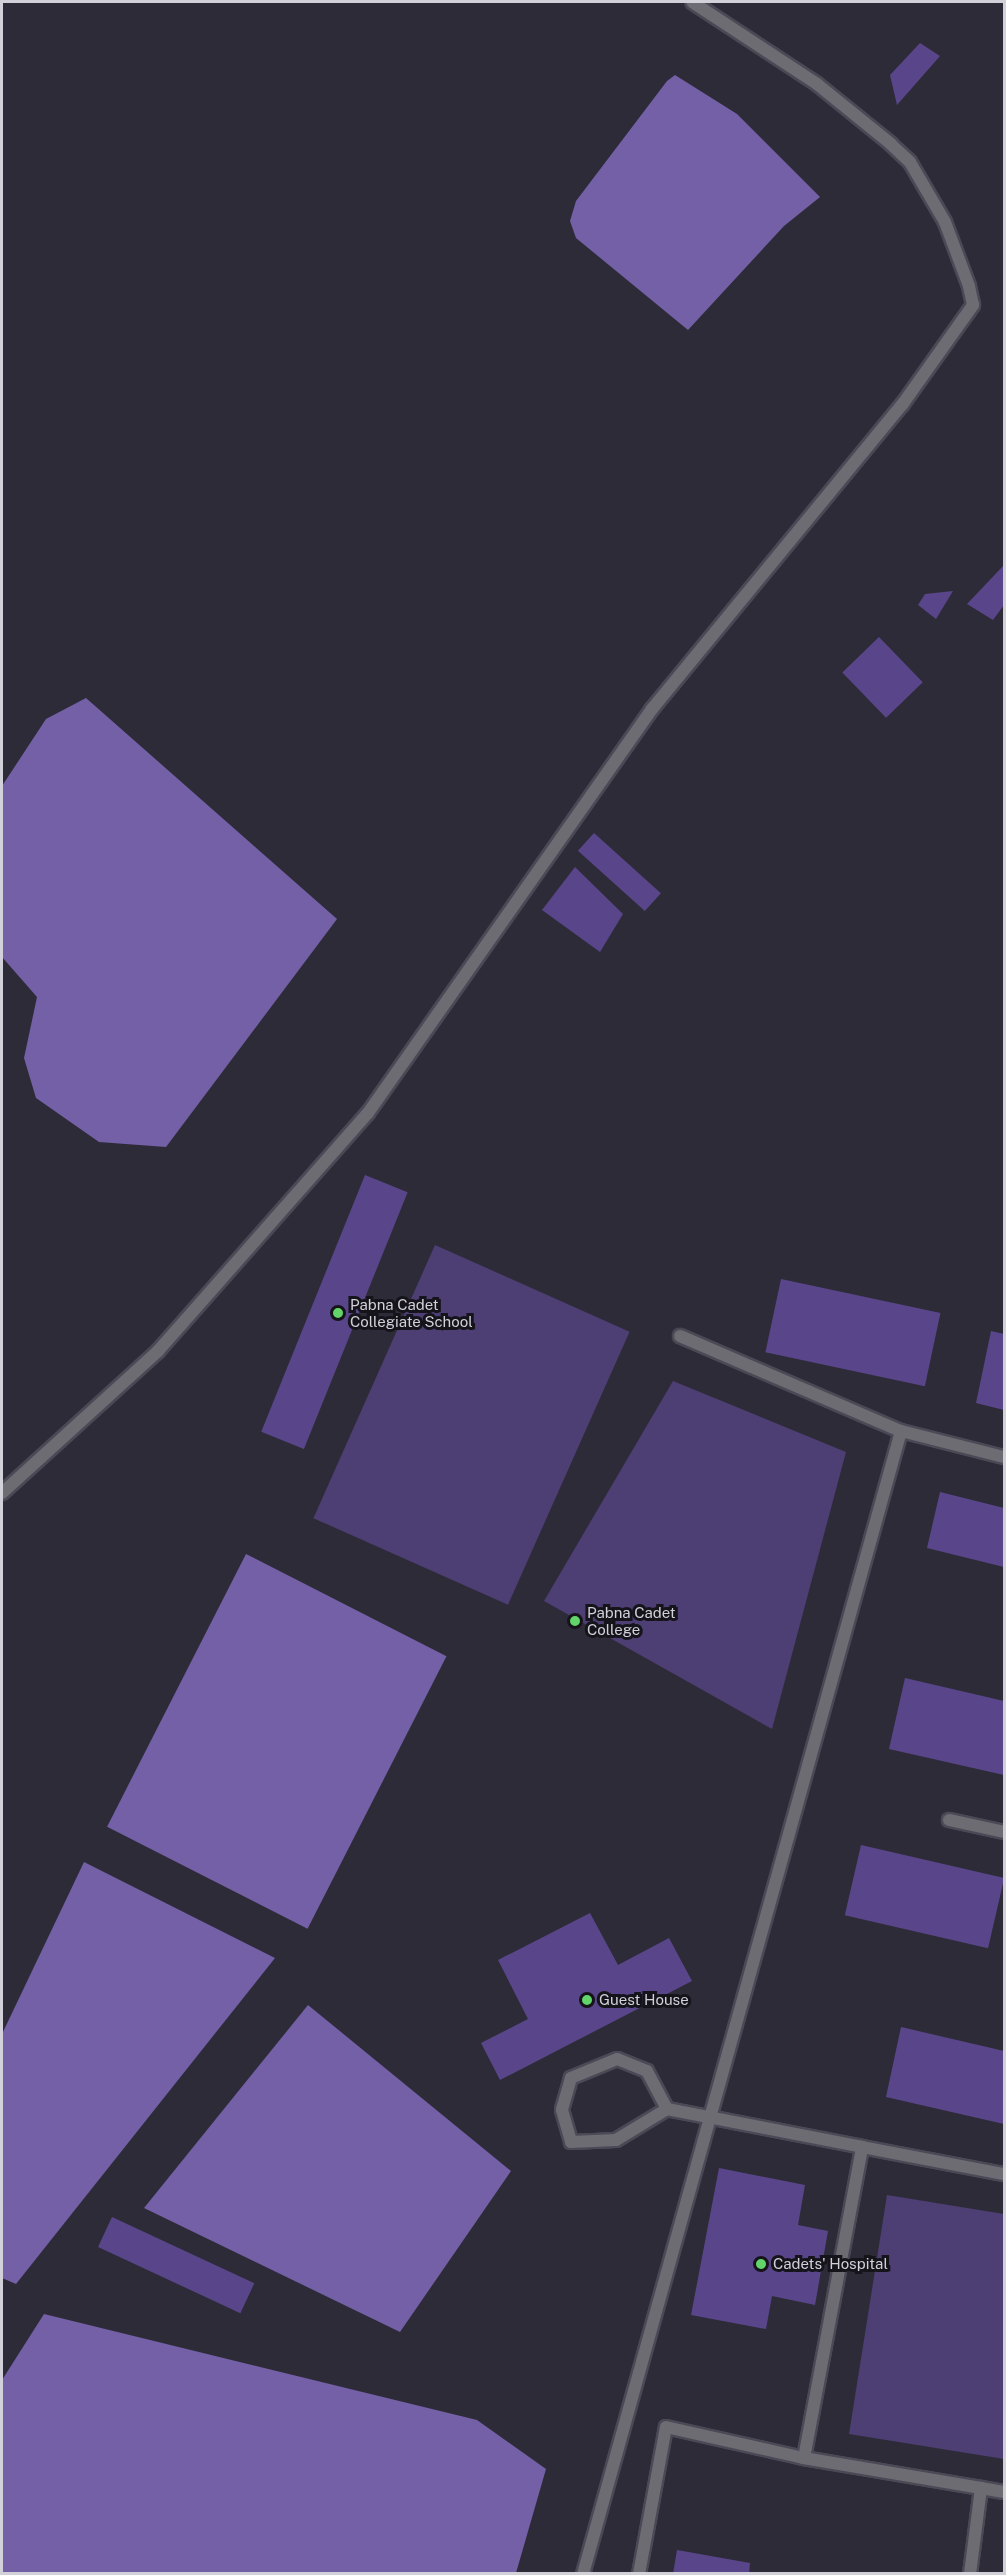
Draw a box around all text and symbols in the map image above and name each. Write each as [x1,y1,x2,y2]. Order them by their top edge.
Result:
place label: Pabna Cadet Collegiate School [350,1295,473,1330]
marker: Pabna Cadet Collegiate School [331,1306,345,1320]
place label: Pabna Cadet College [587,1603,676,1638]
marker: Pabna Cadet College [568,1614,582,1628]
place label: Guest House [599,1991,689,2009]
marker: Guest House [580,1993,594,2007]
place label: Cadets' Hospital [773,2255,888,2273]
marker: Cadets' Hospital [754,2257,768,2271]

